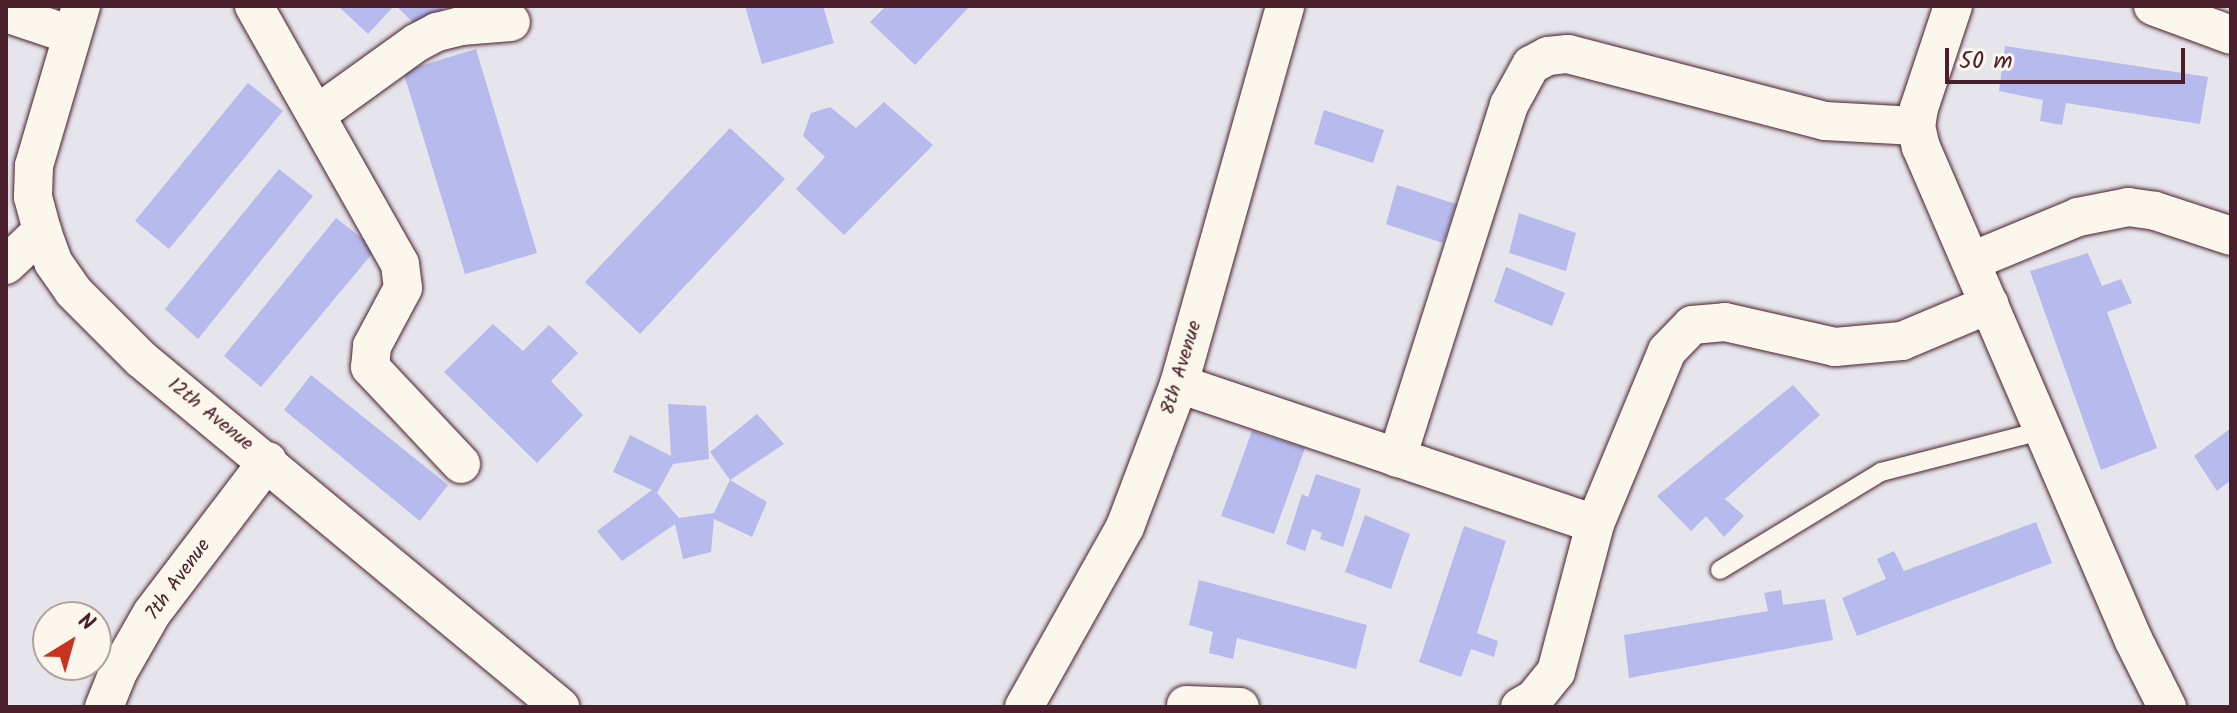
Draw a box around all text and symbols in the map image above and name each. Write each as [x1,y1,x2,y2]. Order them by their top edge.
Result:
scale bar [1949,32,2189,82]
text: 50 m [1959,42,2013,81]
street label: 8th Avenue [1156,318,1208,418]
street label: 12th Avenue [162,373,258,457]
street label: 7th Avenue [141,535,217,625]
north arrow [32,601,112,681]
text: N [69,605,102,641]

